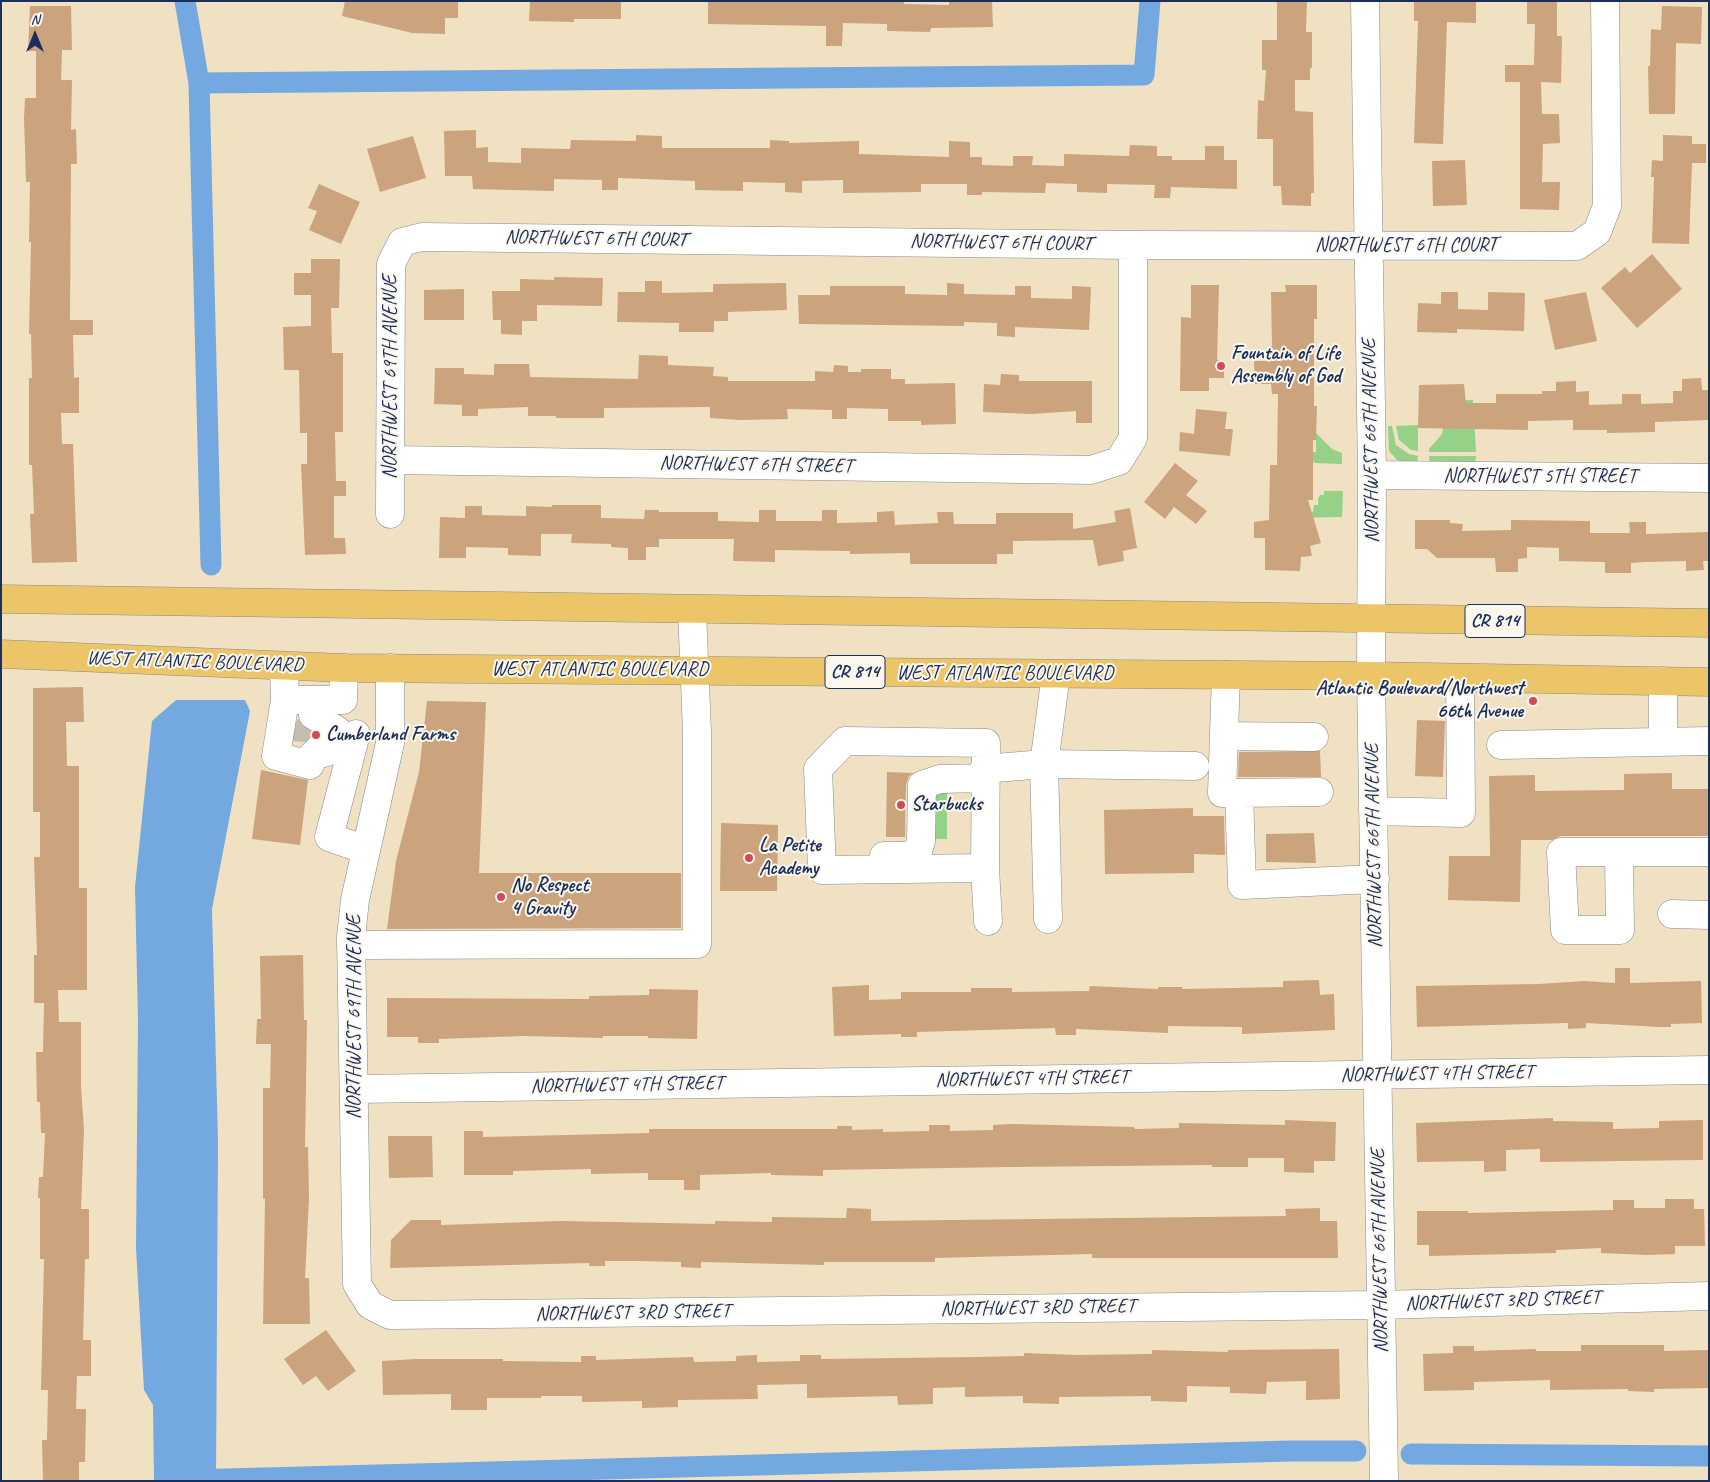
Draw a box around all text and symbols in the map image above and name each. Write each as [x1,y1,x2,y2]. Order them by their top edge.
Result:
north arrow [10,10,60,60]
text: N [31,11,39,28]
street label: NORTHWEST 6TH COURT [505,225,687,253]
street label: NORTHWEST 6TH COURT [910,229,1092,257]
street label: NORTHWEST 6TH COURT [1315,234,1497,258]
street label: NORTHWEST 69TH AVENUE [379,275,403,479]
street label: NORTHWEST 66TH AVENUE [1357,339,1385,543]
place label: Fountain of Life Assembly of God [1231,342,1340,389]
marker: Fountain of Life Assembly of God [1215,360,1227,372]
street label: NORTHWEST 6TH STREET [659,451,853,479]
street label: NORTHWEST 5TH STREET [1443,465,1637,489]
road number: CR 814 [1465,604,1525,638]
street label: WEST ATLANTIC BOULEVARD [86,646,304,678]
road number: CR 814 [825,656,885,689]
street label: WEST ATLANTIC BOULEVARD [492,658,708,682]
street label: WEST ATLANTIC BOULEVARD [897,662,1113,686]
place label: Atlantic Boulevard/Northwest 66th Avenue [1316,677,1523,724]
marker: Atlantic Boulevard/Northwest 66th Avenue [1527,695,1539,707]
place label: Cumberland Farms [326,723,455,747]
marker: Cumberland Farms [310,729,322,741]
street label: NORTHWEST 66TH AVENUE [1360,744,1388,948]
place label: Starbucks [911,793,982,817]
marker: Starbucks [895,799,907,811]
place label: La Petite Academy [759,834,821,881]
marker: La Petite Academy [743,852,755,864]
place label: No Respect 4 Gravity [511,874,588,921]
marker: No Respect 4 Gravity [495,891,507,903]
street label: NORTHWEST 69TH AVENUE [343,915,367,1119]
street label: NORTHWEST 4TH STREET [1340,1060,1534,1088]
street label: NORTHWEST 4TH STREET [935,1065,1129,1093]
street label: NORTHWEST 4TH STREET [530,1071,724,1099]
street label: NORTHWEST 66TH AVENUE [1366,1149,1394,1353]
street label: NORTHWEST 3RD STREET [1405,1286,1601,1316]
street label: NORTHWEST 3RD STREET [940,1294,1136,1322]
street label: NORTHWEST 3RD STREET [535,1299,731,1327]

